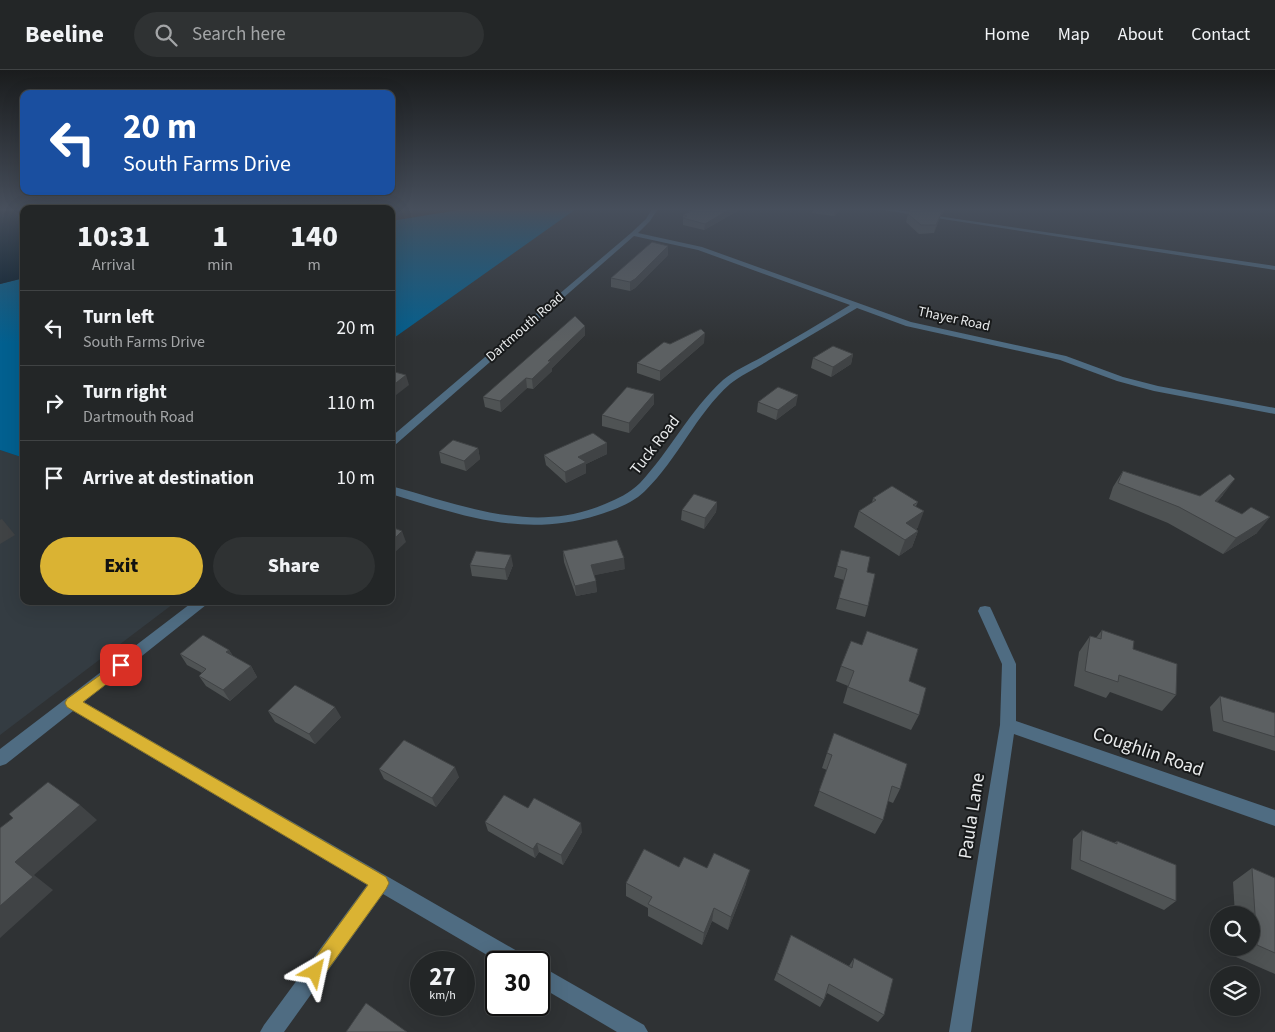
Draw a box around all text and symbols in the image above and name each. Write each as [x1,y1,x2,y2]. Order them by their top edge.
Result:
search box [134,12,484,57]
text: Beeline [25,17,104,52]
icon: search [152,21,180,49]
text: Search here [192,21,286,48]
text: Home [984,22,1030,47]
text: Map [1058,22,1090,47]
text: About [1118,22,1163,47]
text: Contact [1191,22,1250,47]
text: 20 m [123,102,197,152]
icon: left [40,110,105,175]
text: South Farms Drive [123,148,291,180]
text: 10:31 [77,215,150,258]
text: 1 [212,215,228,258]
text: 140 [290,215,338,258]
text: Arrival [92,254,135,276]
text: min [207,254,233,276]
text: m [307,254,321,276]
street label: Dartmouth Road [482,288,568,366]
street label: Thayer Road [916,302,992,336]
text: Turn left [83,304,154,331]
icon: left [40,314,68,342]
text: 20 m [337,315,375,342]
text: South Farms Drive [83,331,205,353]
text: Turn right [83,379,167,406]
icon: right [40,389,68,417]
text: 110 m [327,390,375,417]
text: Dartmouth Road [83,406,194,428]
street label: Tuck Road [625,411,685,479]
icon: arrive [40,464,68,492]
text: Arrive at destination [83,465,254,492]
text: 10 m [337,465,375,492]
button: Exit [40,537,203,595]
button: Share [213,537,375,595]
pin [100,644,142,686]
icon: arrive [107,651,135,679]
street label: Coughlin Road [1089,720,1207,784]
street label: Paula Lane [952,771,992,861]
map controls [1210,906,1260,1016]
button: search [1210,906,1260,956]
position arrow [288,945,340,997]
speed limit sign: 30 [485,951,550,1016]
text: 27 [429,959,456,995]
button: layers [1210,966,1260,1016]
text: km/h [429,987,456,1004]

